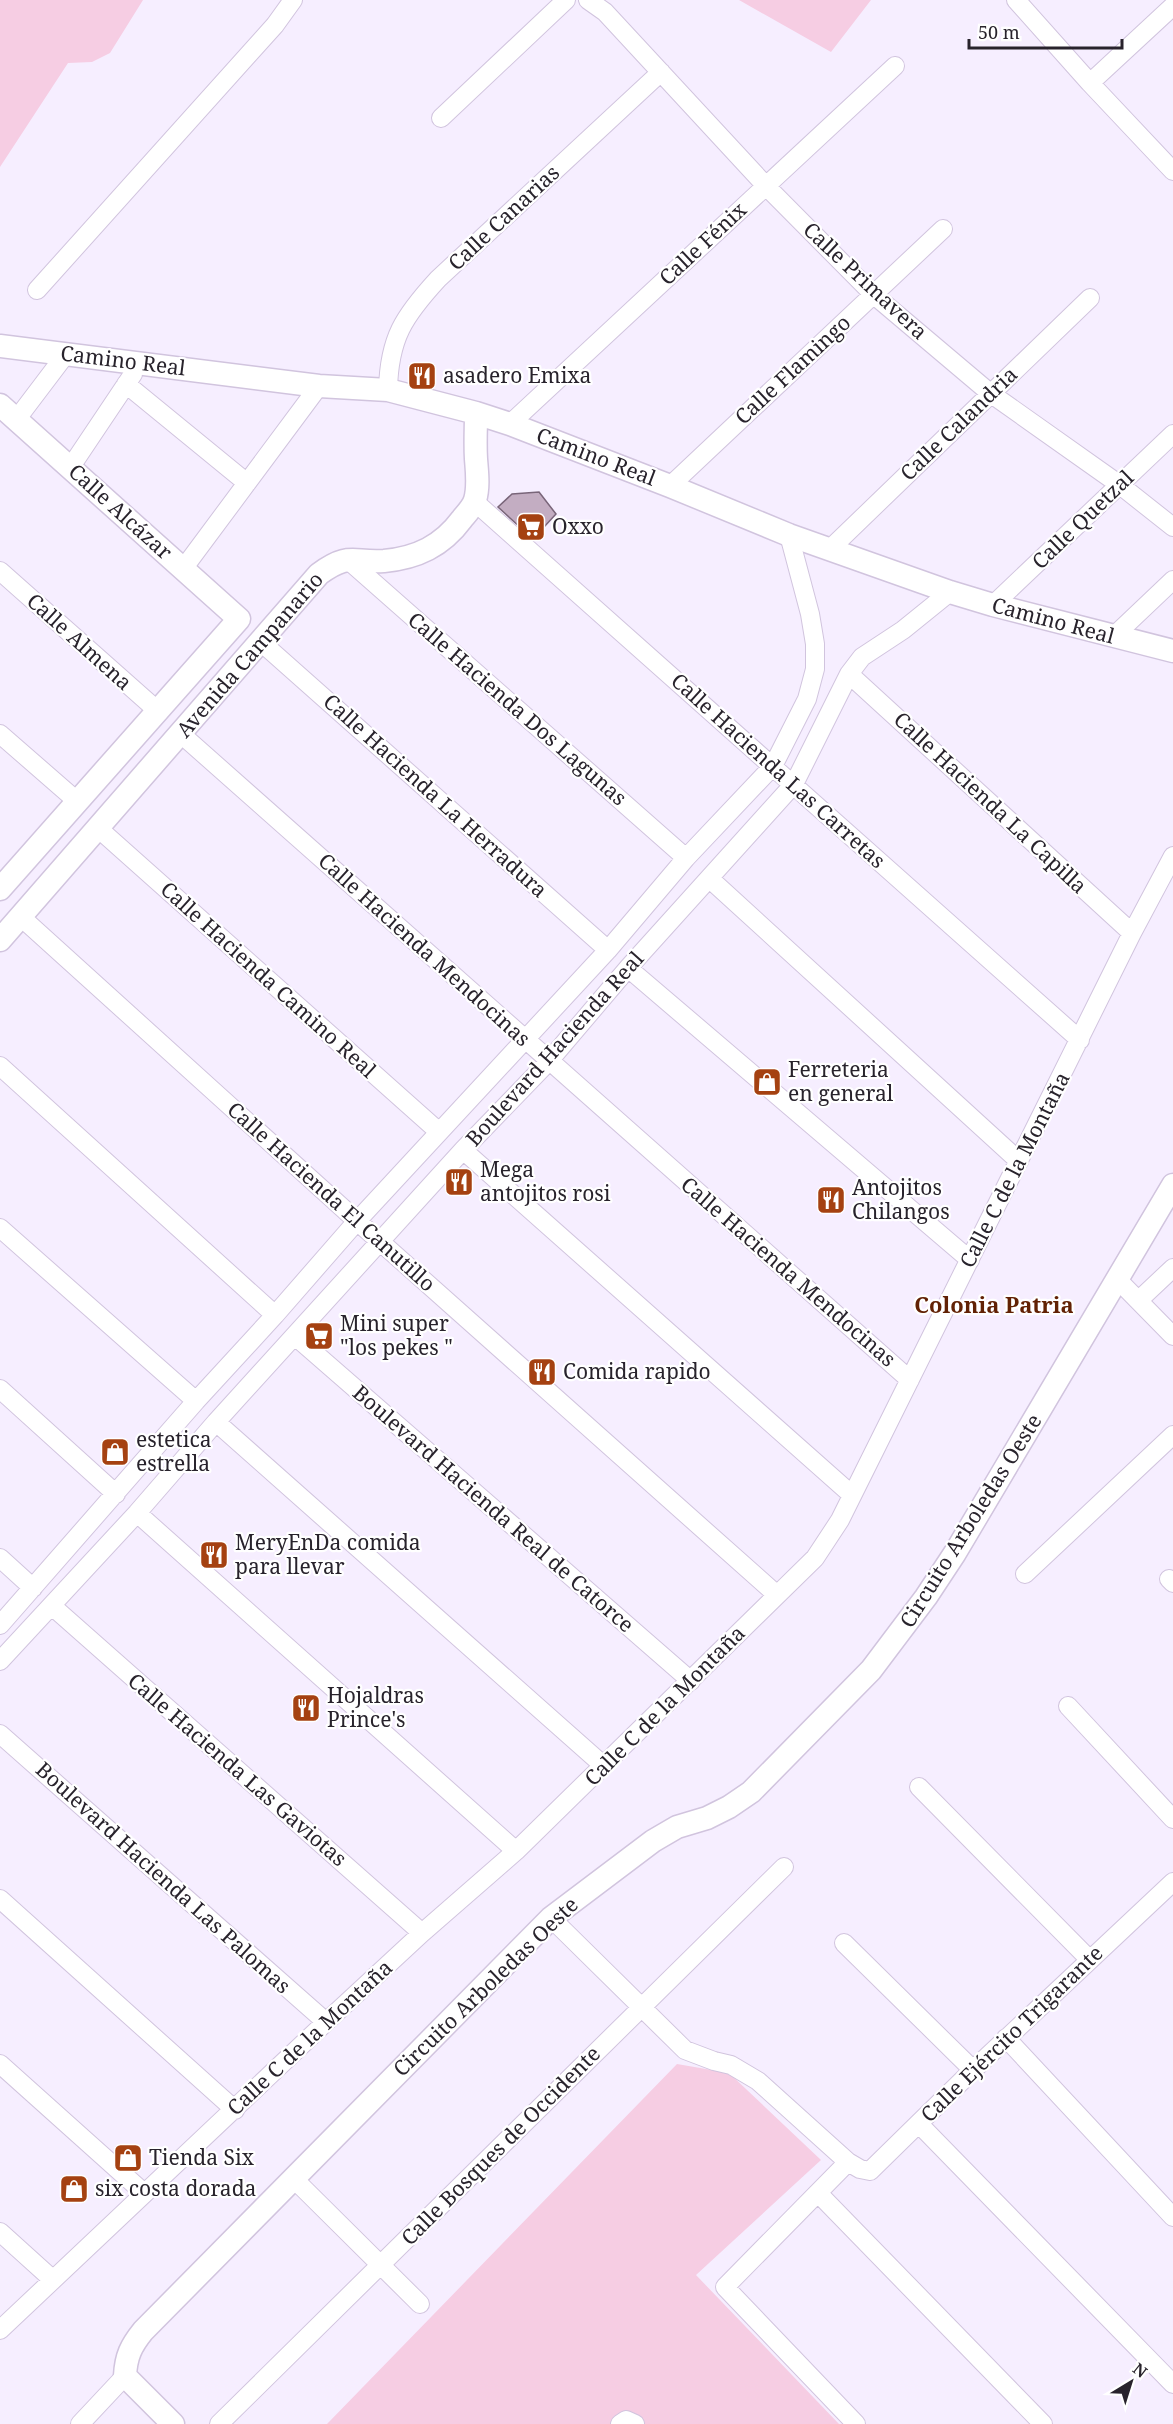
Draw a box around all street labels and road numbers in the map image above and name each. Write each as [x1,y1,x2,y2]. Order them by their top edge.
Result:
street label: Calle Canarias [442,158,565,276]
street label: Calle Fénix [653,195,753,291]
street label: Calle Primavera [798,215,934,345]
street label: Calle Flamingo [728,308,856,430]
street label: Camino Real [59,338,188,382]
street label: Calle Calandria [894,360,1023,486]
street label: Camino Real [533,420,661,492]
street label: Calle Alcázar [63,457,179,565]
street label: Calle Quetzal [1025,463,1140,575]
street label: Avenida Campanario [170,566,329,743]
street label: Calle Almena [21,587,138,696]
street label: Camino Real [989,590,1118,650]
street label: Calle Hacienda Dos Lagunas [402,605,633,811]
street label: Calle Hacienda Las Carretas [666,666,892,874]
street label: Calle Hacienda La Herradura [318,687,553,903]
street label: Calle Hacienda La Capilla [888,705,1093,899]
street label: Calle Hacienda Mendocinas [313,846,537,1052]
street label: Calle Hacienda Camino Real [155,875,383,1084]
street label: Boulevard Hacienda Real [459,945,650,1152]
street label: Calle C de la Montaña [953,1067,1076,1272]
street label: Calle Hacienda El Canutillo [222,1095,442,1297]
street label: Calle Hacienda Mendocinas [675,1170,902,1372]
street label: Boulevard Hacienda Real de Catorce [347,1378,640,1638]
street label: Circuito Arboledas Oeste [893,1408,1047,1633]
street label: Calle C de la Montaña [578,1619,751,1792]
street label: Calle Hacienda Las Gaviotas [122,1666,353,1872]
street label: Boulevard Hacienda Las Palomas [30,1755,297,1999]
street label: Circuito Arboledas Oeste [387,1890,584,2082]
street label: Calle Ejército Trigarante [914,1939,1108,2128]
street label: Calle C de la Montaña [221,1953,398,2121]
street label: Calle Bosques de Occidente [395,2040,606,2251]

